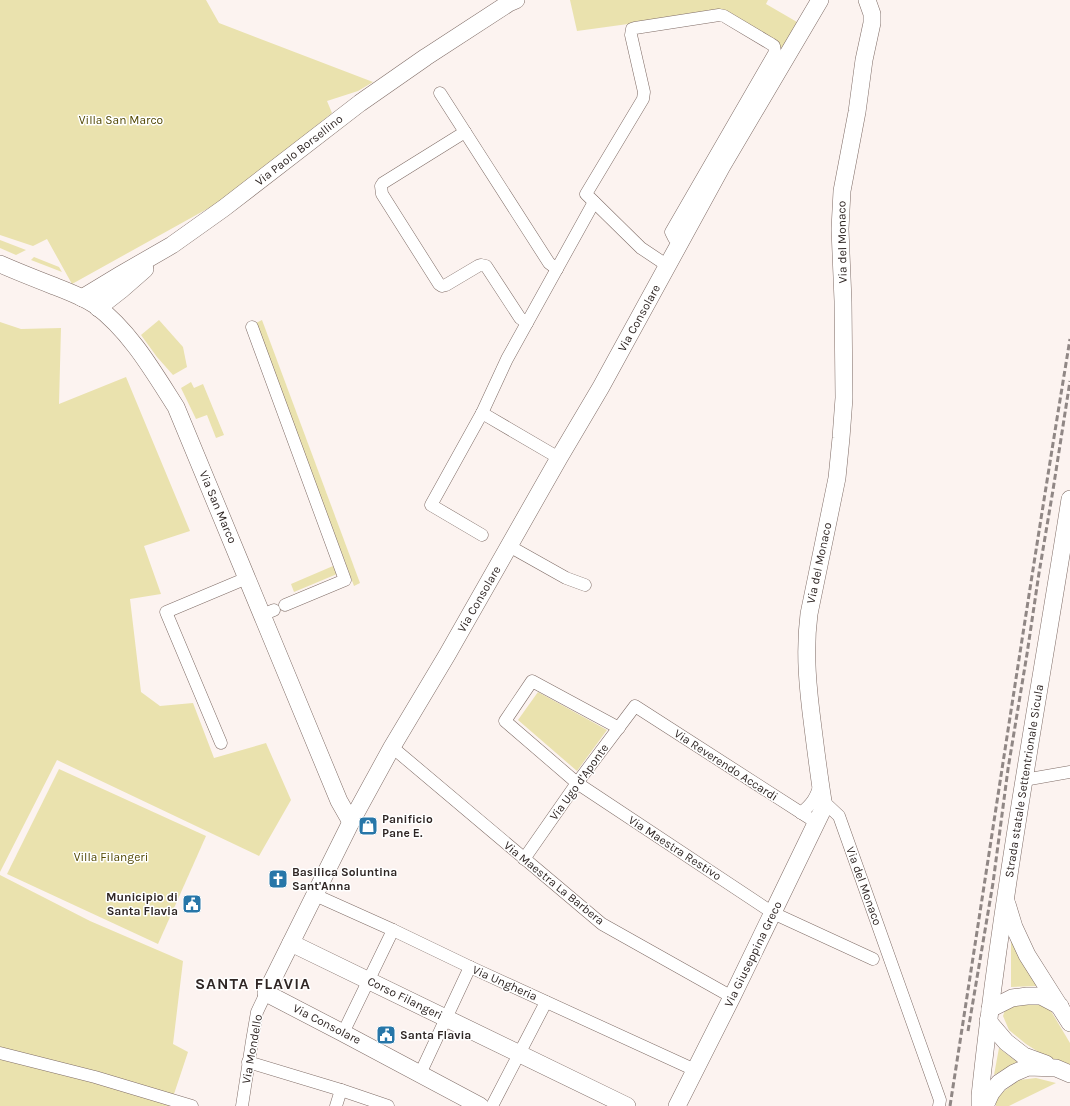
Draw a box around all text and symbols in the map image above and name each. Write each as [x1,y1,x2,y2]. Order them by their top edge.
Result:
street label: Via Paolo Borsellino [252,111,346,189]
park label: Villa San Marco [79,113,163,127]
street label: Via del Monaco [834,201,850,283]
street label: Via Consolare [615,282,663,354]
street label: Via San Marco [196,469,240,545]
street label: Via del Monaco [804,521,834,605]
street label: Via Consolare [454,563,504,635]
street label: Strada statale Settentrionale Sicula [1002,683,1046,879]
street label: Via Reverendo Accardi [672,726,780,804]
street label: Via Ugo d'Aponte [547,741,611,823]
place label: Panificio Pane E. [382,812,433,840]
street label: Via Maestra Restivo [626,813,724,883]
shop icon: Panificio Pane E. [357,815,379,837]
street label: Via Maestra La Barbera [501,838,607,928]
street label: Via del Monaco [843,845,885,927]
park label: Villa Filangeri [74,850,148,864]
place label: Basilica Soluntina Sant'Anna [292,865,397,893]
church icon: Basilica Soluntina Sant'Anna [267,868,289,890]
place label: Municipio di Santa Flavia [106,890,178,918]
public building icon: Municipio di Santa Flavia [181,893,203,915]
street label: Via Giuseppina Greco [721,899,785,1009]
street label: Via Ungheria [470,962,540,1004]
district label: SANTA FLAVIA [195,974,311,993]
street label: Corso Filangeri [365,974,445,1022]
street label: Via Consolare [291,1001,363,1047]
street label: Via Mondello [239,1013,265,1085]
public building icon: Santa Flavia [375,1024,397,1046]
place label: Santa Flavia [400,1028,471,1042]

